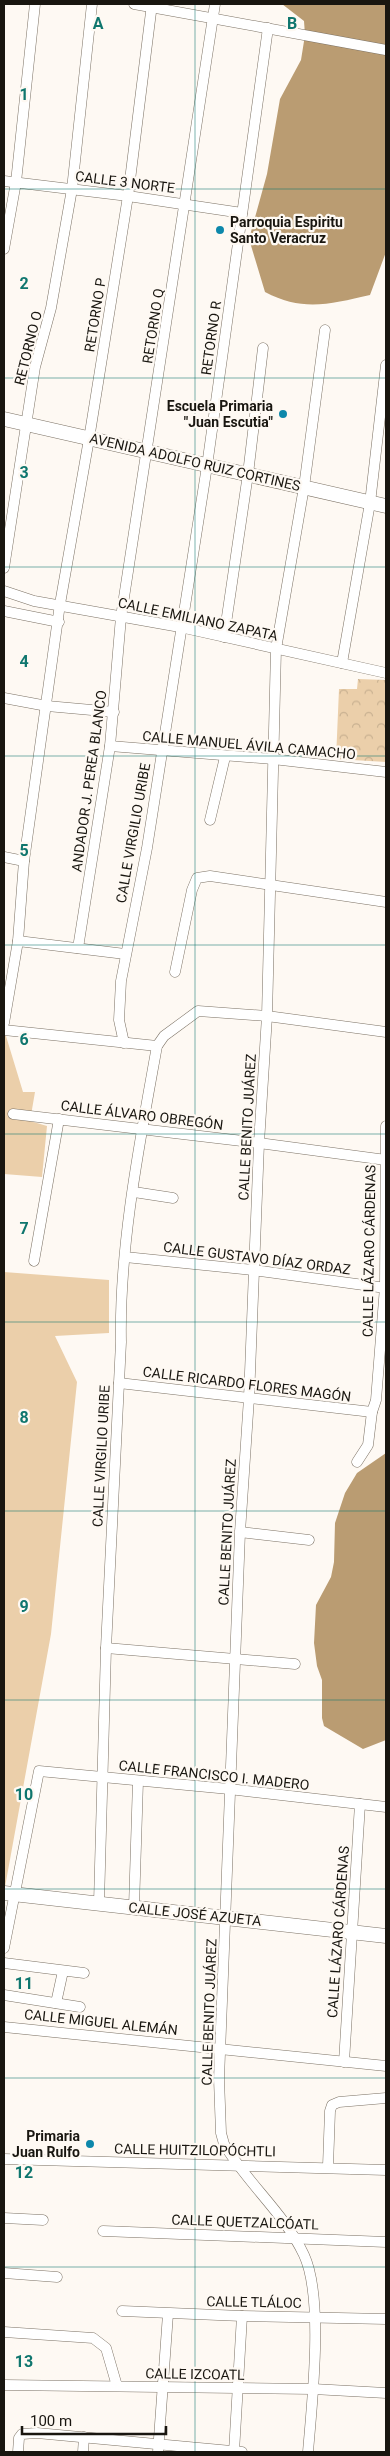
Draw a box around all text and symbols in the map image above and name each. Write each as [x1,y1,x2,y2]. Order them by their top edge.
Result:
text: A [93,14,104,33]
text: B [287,14,297,33]
text: 1 [19,85,29,104]
street label: CALLE 3 NORTE [74,168,176,196]
place label: Parroquia Espiritu Santo Veracruz [230,214,343,246]
marker: Parroquia Espiritu Santo Veracruz [214,224,226,236]
text: 2 [19,274,29,293]
street label: RETORNO P [81,277,109,353]
street label: RETORNO Q [139,287,167,365]
street label: RETORNO R [198,299,224,376]
street label: RETORNO O [11,309,45,387]
place label: Escuela Primaria "Juan Escutia" [167,398,274,430]
marker: Escuela Primaria "Juan Escutia" [277,408,289,420]
street label: AVENIDA ADOLFO RUIZ CORTINES [88,430,302,494]
text: 3 [19,463,29,482]
street label: CALLE EMILIANO ZAPATA [117,594,279,644]
text: 4 [19,652,29,671]
street label: ANDADOR J. PEREA BLANCO [68,689,110,873]
street label: CALLE MANUEL ÁVILA CAMACHO [142,727,356,762]
street label: CALLE VIRGILIO URIBE [113,762,153,904]
text: 5 [19,841,29,860]
text: 6 [19,1030,29,1049]
street label: CALLE BENITO JUÁREZ [234,1053,259,1201]
street label: CALLE ÁLVARO OBREGÓN [60,1096,224,1133]
street label: CALLE LÁZARO CÁRDENAS [358,1165,379,1337]
text: 7 [19,1219,29,1238]
street label: CALLE GUSTAVO DÍAZ ORDAZ [162,1238,352,1277]
street label: CALLE RICARDO FLORES MAGÓN [142,1362,352,1405]
street label: CALLE VIRGILIO URIBE [89,1385,113,1527]
text: 8 [19,1408,29,1427]
street label: CALLE BENITO JUÁREZ [214,1458,239,1606]
text: 9 [19,1597,29,1616]
street label: CALLE FRANCISCO I. MADERO [118,1757,310,1793]
text: 10 [15,1785,33,1804]
street label: CALLE LÁZARO CÁRDENAS [323,1845,352,2019]
street label: CALLE JOSÉ AZUETA [128,1898,262,1929]
street label: CALLE BENITO JUÁREZ [197,1938,220,2086]
text: 11 [15,1974,33,1993]
street label: CALLE MIGUEL ALEMÁN [23,2005,179,2038]
place label: Primaria Juan Rulfo [12,2128,80,2160]
marker: Primaria Juan Rulfo [84,2138,96,2150]
street label: CALLE HUITZILOPÓCHTLI [114,2140,276,2159]
text: 12 [15,2163,33,2182]
street label: CALLE QUETZALCÓATL [171,2210,319,2233]
street label: CALLE TLÁLOC [206,2292,302,2311]
text: 13 [15,2352,33,2371]
street label: CALLE IZCOATL [145,2365,245,2383]
scale bar [22,2404,166,2436]
text: 100 m [30,2412,72,2430]

